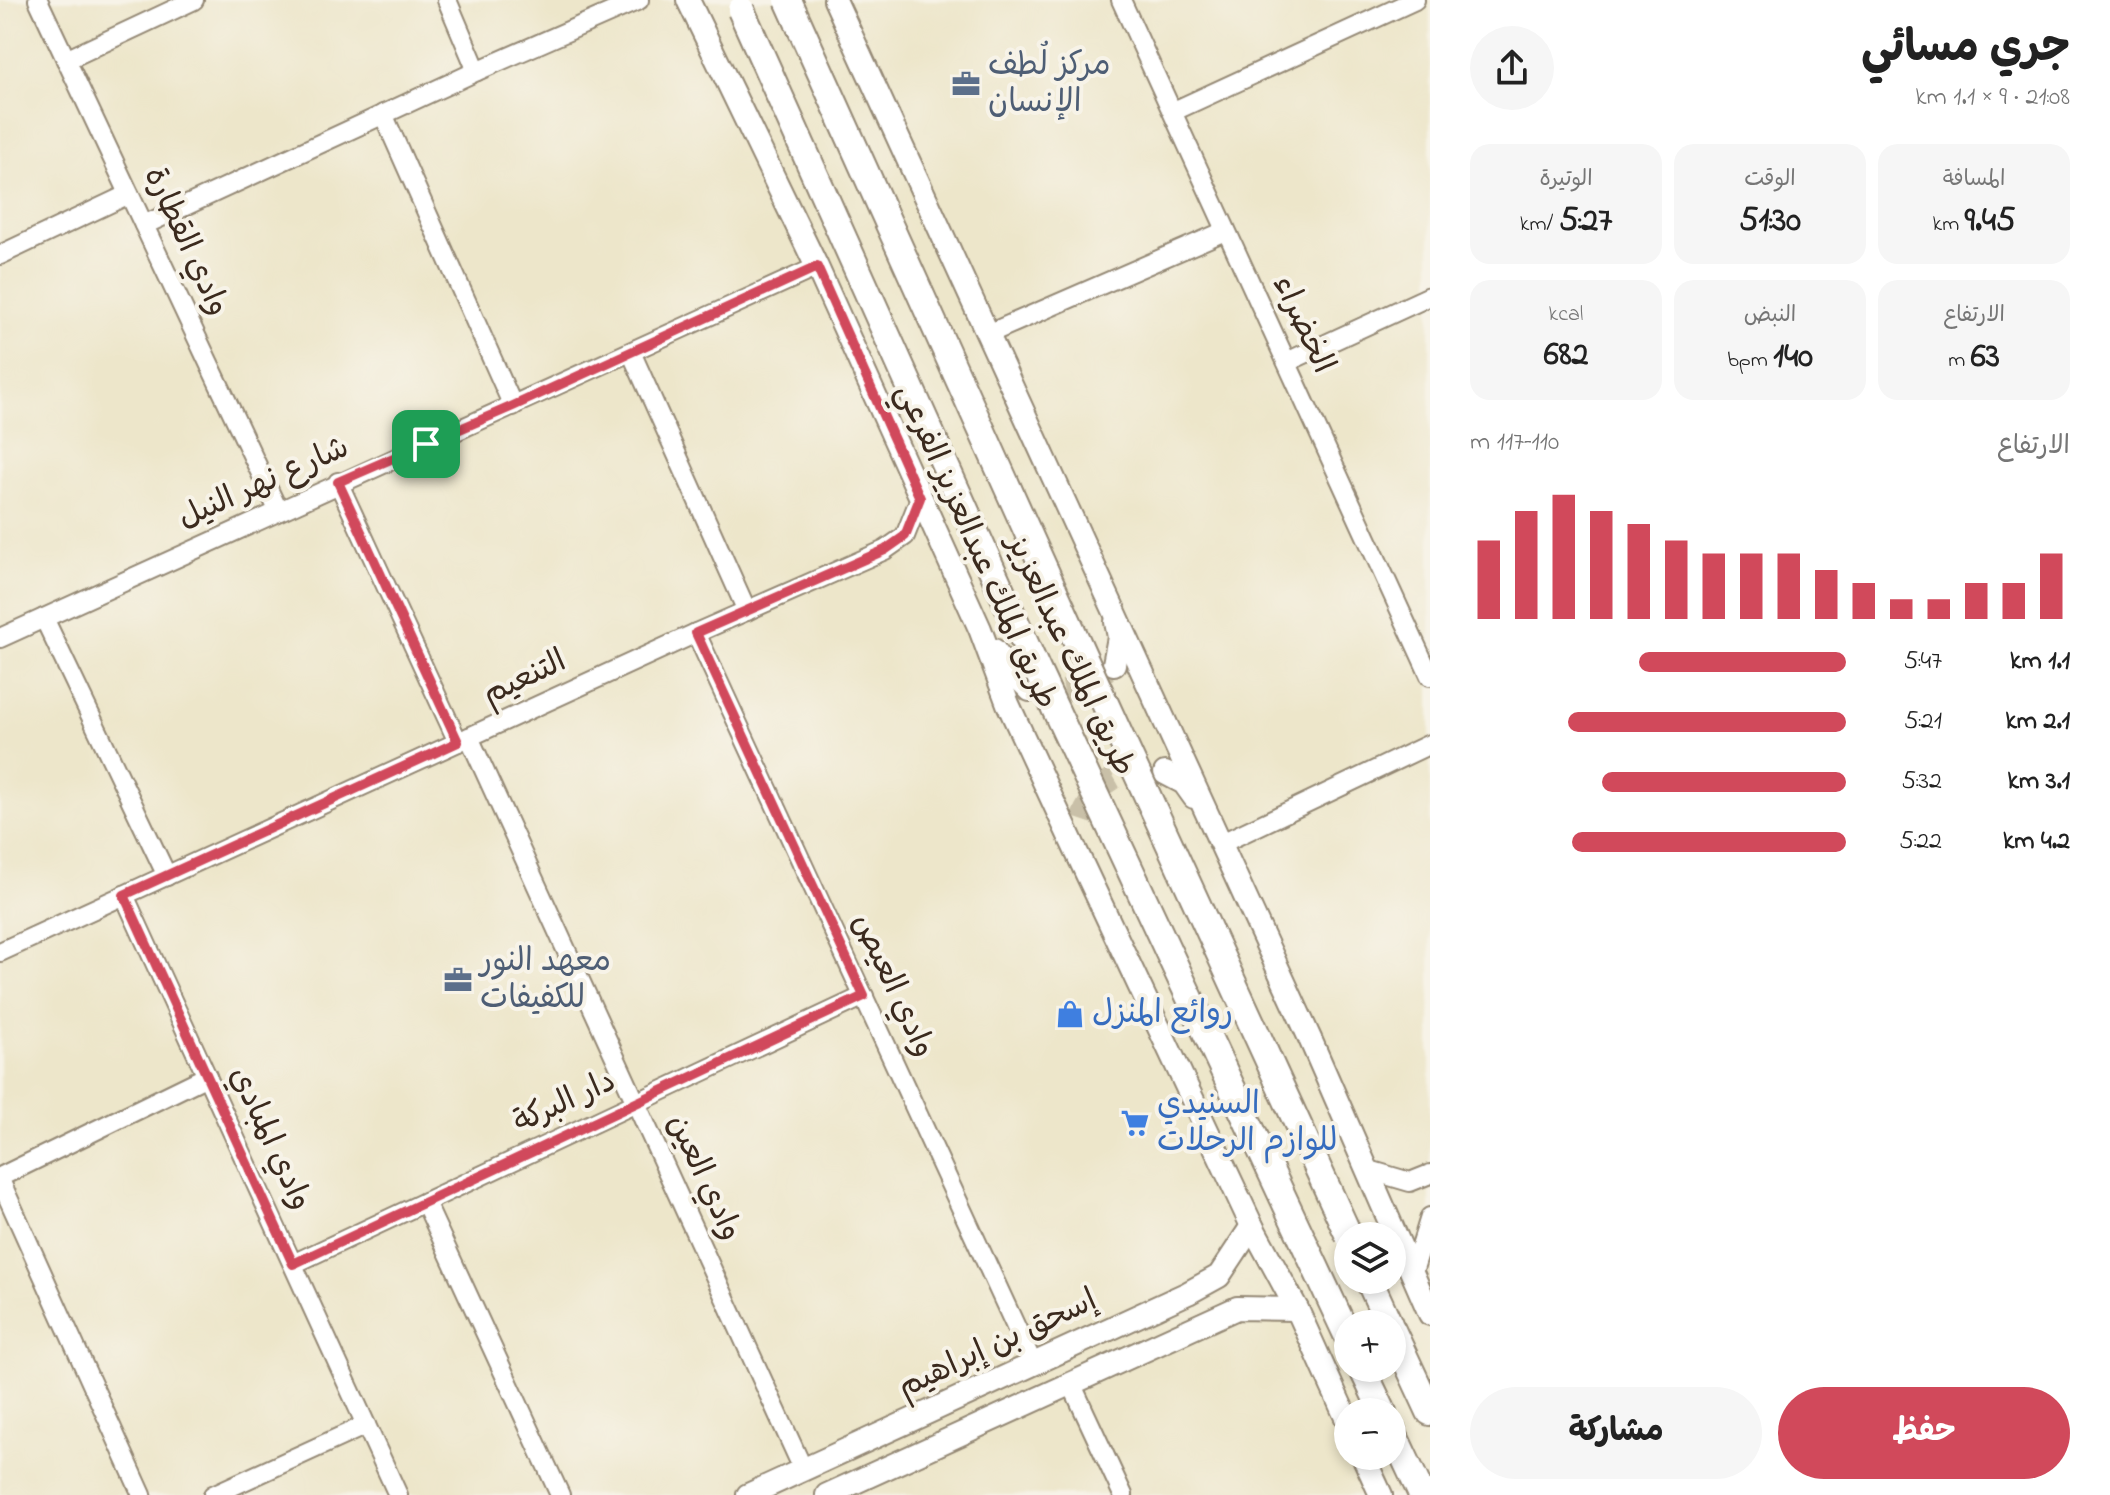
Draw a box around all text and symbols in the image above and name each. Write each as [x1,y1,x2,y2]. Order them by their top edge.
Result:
text: جري مسائي [1861,17,2070,81]
button: share [1470,26,1554,110]
place label: مركز لُطف الإنسان [988,40,1111,127]
office icon: مركز لُطف الإنسان [951,69,981,99]
text: 21:08 · 9 × 1.1 km [1915,79,2070,117]
street label: وادي القطارة [130,160,240,324]
text: الوتيرة [1539,164,1593,196]
text: الوقت [1744,164,1796,196]
text: المسافة [1943,164,2005,196]
text: 5:27 [1559,197,1612,247]
text: 51:30 [1739,197,1801,247]
text: 9.45 [1965,197,2015,247]
text: /km [1520,209,1559,241]
text: km [1933,209,1965,241]
street label: الخضراء [1259,268,1345,382]
text: kcal [1549,299,1583,331]
text: النبض [1744,300,1796,332]
text: الارتفاع [1943,300,2005,332]
text: 682 [1544,331,1588,381]
text: 140 [1773,333,1813,383]
text: 63 [1971,333,2000,383]
text: bpm [1727,345,1773,377]
text: m [1948,345,1971,377]
street label: طريق الملك عبدالعزيز الفرعي [881,377,1068,718]
pin [392,410,460,478]
icon: arrive [404,422,448,466]
text: 110–117 m [1470,424,1559,462]
street label: شارع نهر النيل [171,425,357,543]
text: الارتفاع [1997,428,2070,466]
street label: طريق الملك عبدالعزيز [991,524,1146,785]
street label: التنعيم [475,639,575,719]
text: 5:47 [1903,643,1942,681]
text: 1.1 km [2010,643,2070,681]
text: 5:21 [1904,703,1942,741]
text: 2.1 km [2005,703,2070,741]
text: 5:32 [1901,763,1942,801]
text: 3.1 km [2008,763,2070,801]
text: 5:22 [1899,823,1942,861]
text: 4.2 km [2003,823,2070,861]
street label: وادي العيص [838,906,946,1066]
place label: معهد النور للكفيفات [477,939,611,1023]
office icon: معهد النور للكفيفات [443,965,473,995]
place label: روائع المنزل [1092,991,1233,1038]
shop icon: روائع المنزل [1055,999,1085,1029]
street label: وادي المبادي [215,1059,323,1219]
street label: دار البركة [506,1059,624,1147]
place label: السنيدي للوازم الرحلات [1157,1082,1338,1166]
street label: وادي العين [653,1107,753,1249]
supermarket icon: السنيدي للوازم الرحلات [1120,1108,1150,1138]
map controls [1334,1222,1406,1470]
button: layers [1334,1222,1406,1294]
street label: إسحق بن إبراهيم [891,1278,1106,1412]
button: + [1334,1310,1406,1382]
button: مشاركة [1470,1387,1762,1479]
button: حفظ [1778,1387,2070,1479]
button: − [1334,1398,1406,1470]

